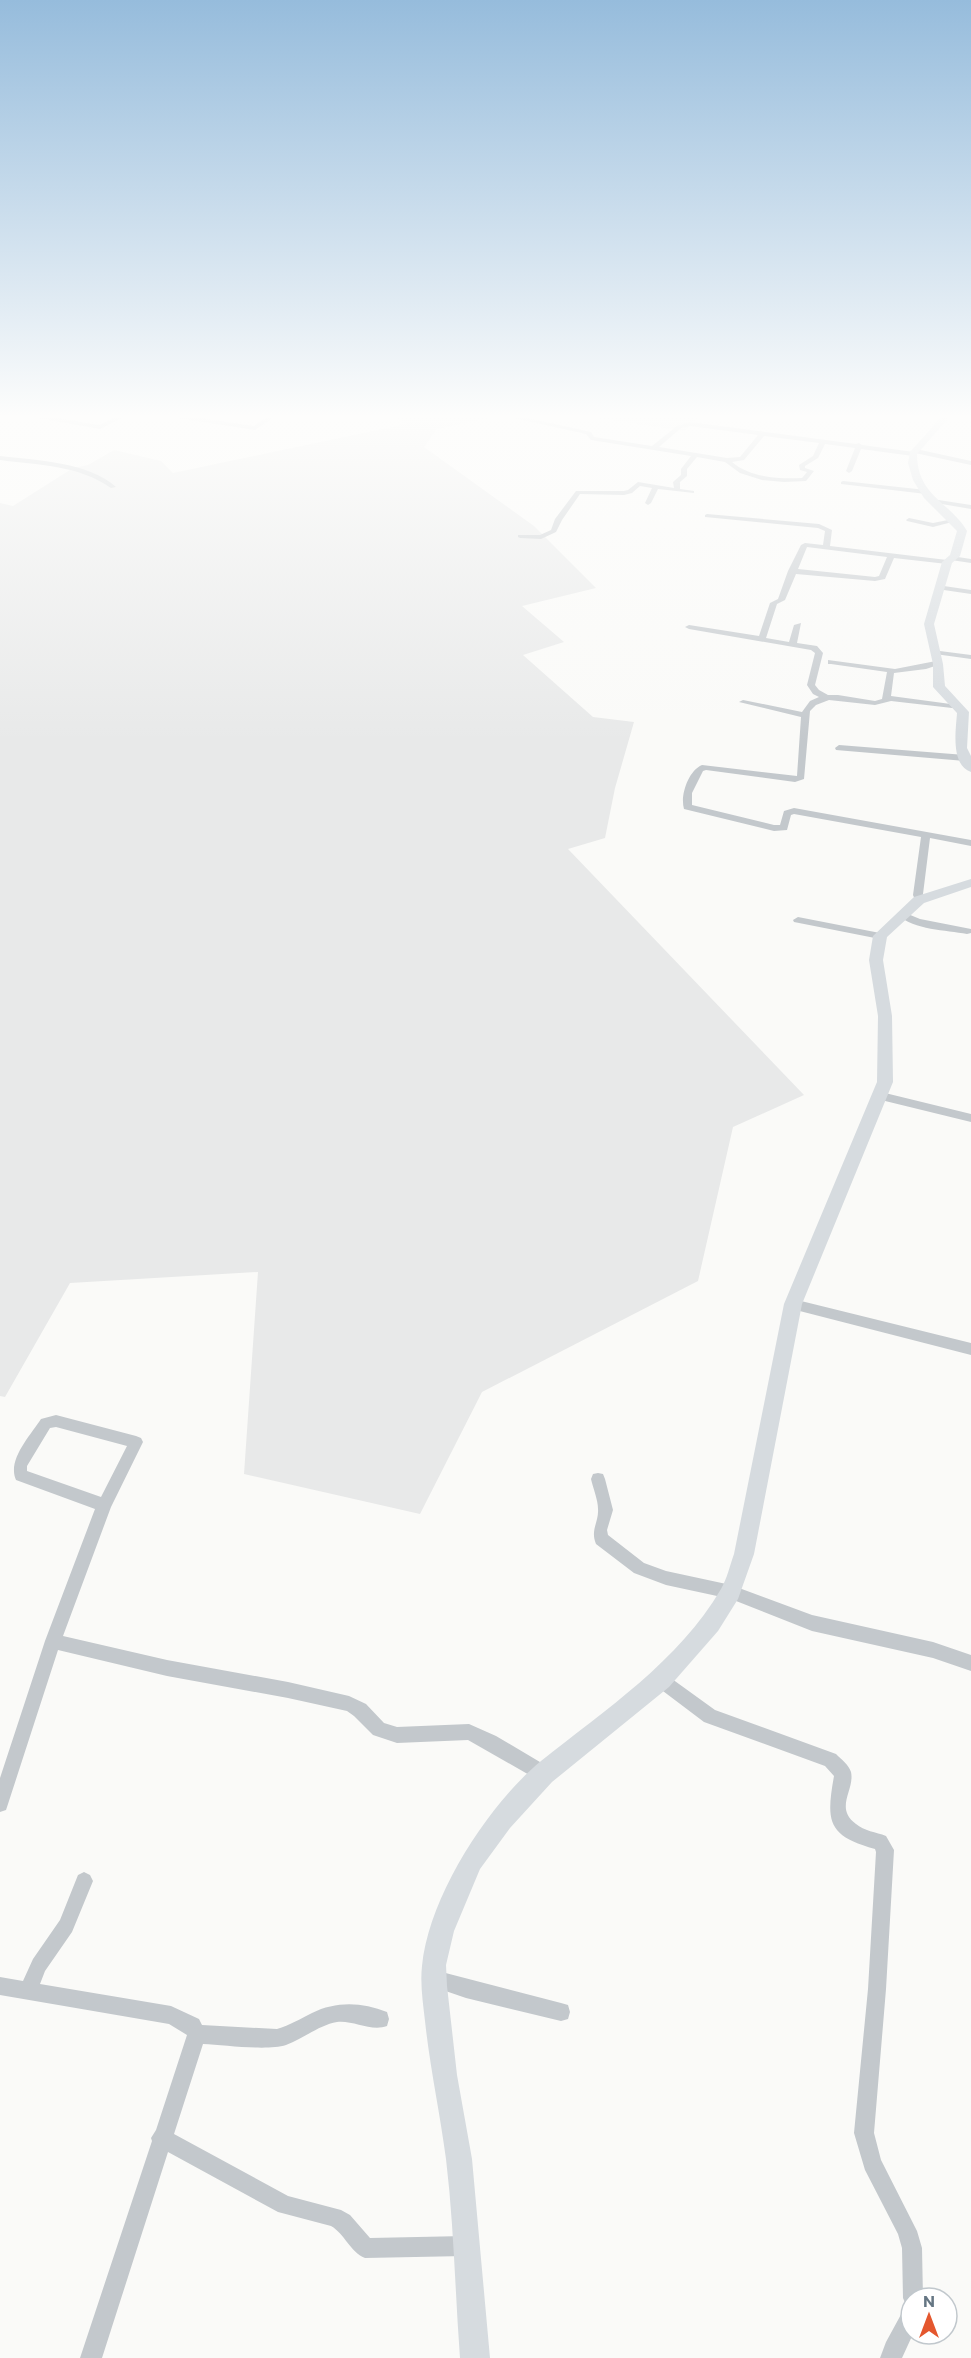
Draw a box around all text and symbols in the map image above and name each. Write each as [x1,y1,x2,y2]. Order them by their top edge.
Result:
north arrow [899,2286,959,2346]
text: N [923,2291,935,2310]

